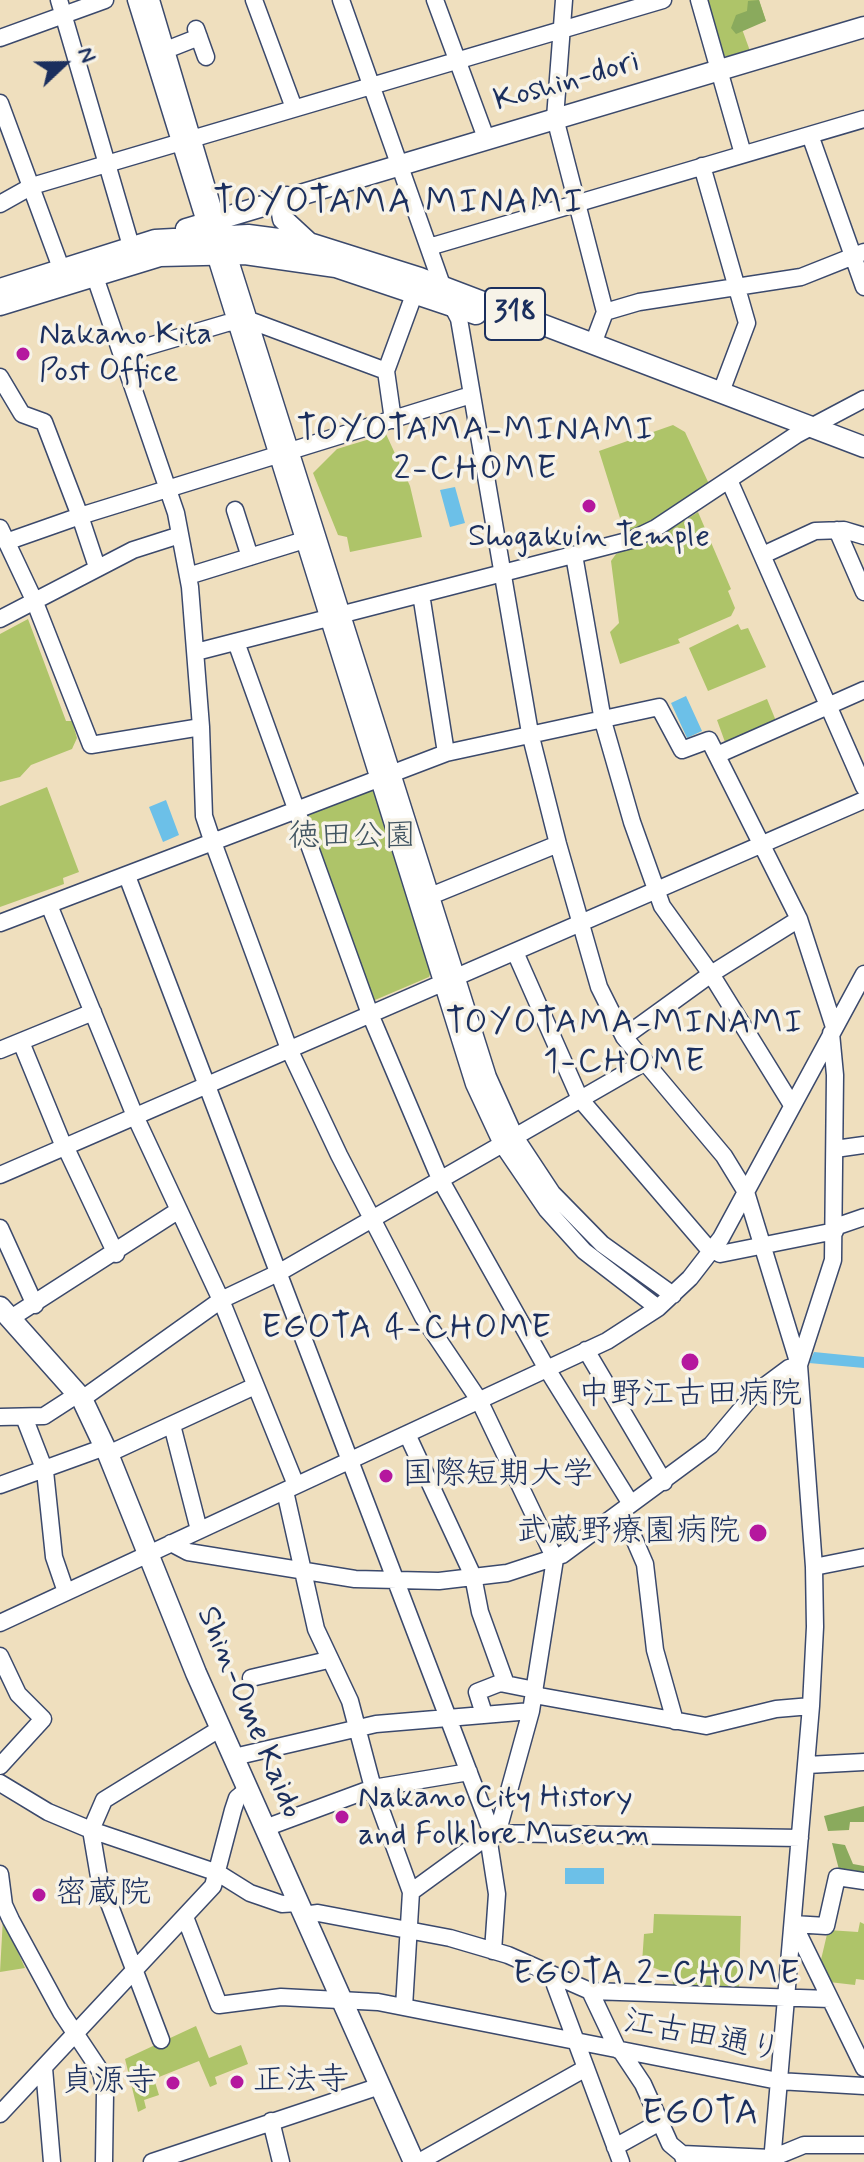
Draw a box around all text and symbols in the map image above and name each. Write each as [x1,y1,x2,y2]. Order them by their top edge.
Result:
north arrow [24,24,104,104]
text: N [71,43,102,67]
street label: Koshin-dori [490,44,644,122]
district label: TOYOTAMA MINAMI [219,182,579,226]
road number: 318 [485,288,545,340]
place label: Nakano Kita Post Office [39,317,212,392]
marker: Nakano Kita Post Office [14,345,32,363]
district label: TOYOTAMA-MINAMI 2-CHOME [302,412,650,492]
marker: Shogakuin Temple [580,497,598,515]
place label: Shogakuin Temple [468,519,710,557]
park label: 徳田公園 [288,819,416,857]
district label: TOYOTAMA-MINAMI 1-CHOME [451,1005,799,1084]
district label: EGOTA 4-CHOME [260,1310,554,1350]
marker: 中野江古田病院 [679,1351,701,1373]
place label: 中野江古田病院 [578,1377,802,1415]
place label: 国際短期大学 [402,1457,594,1495]
marker: 国際短期大学 [377,1467,395,1485]
place label: 武蔵野療園病院 [516,1514,740,1552]
marker: 武蔵野療園病院 [747,1522,769,1544]
street label: Shin-Ome Kaido [186,1601,310,1825]
place label: Nakano City History and Folklore Museum [358,1780,650,1855]
marker: Nakano City History and Folklore Museum [333,1808,351,1826]
place label: 密蔵院 [55,1876,151,1914]
marker: 密蔵院 [30,1886,48,1904]
district label: EGOTA 2-CHOME [512,1956,802,1996]
street label: 江古田通り [620,2004,784,2072]
place label: 正法寺 [253,2063,349,2101]
place label: 貞源寺 [61,2064,157,2102]
marker: 正法寺 [228,2073,246,2091]
marker: 貞源寺 [164,2074,182,2092]
district label: EGOTA [640,2093,762,2137]

